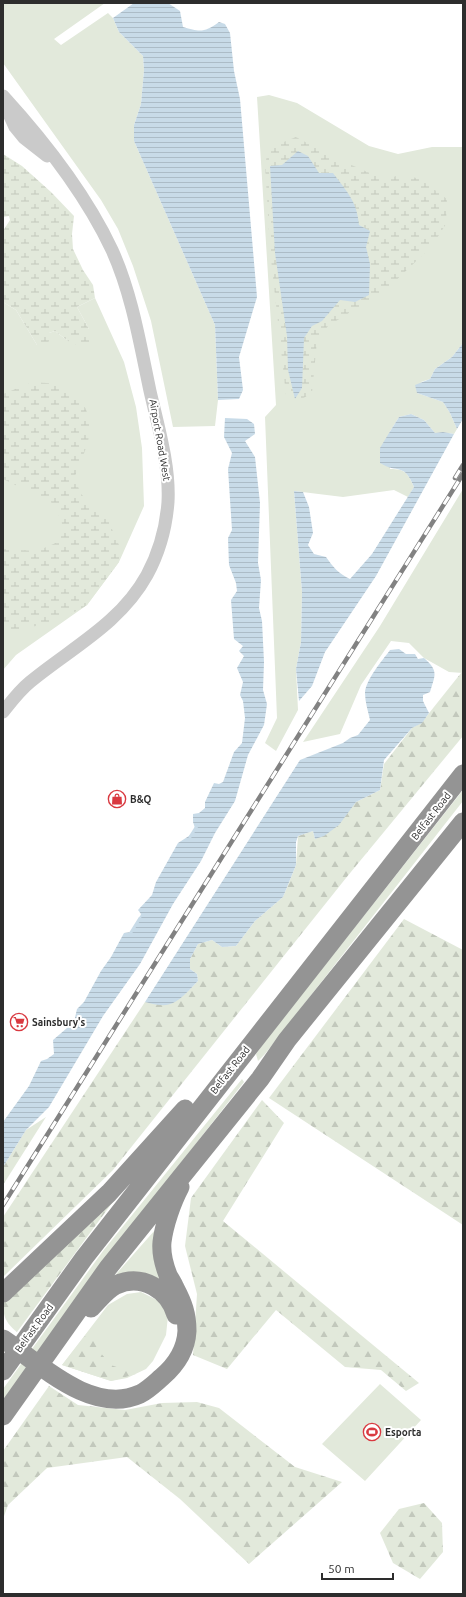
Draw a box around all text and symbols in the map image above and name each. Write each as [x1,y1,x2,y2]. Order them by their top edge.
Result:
street label: Airport Road West [147,398,173,482]
shop icon: B&Q [107,789,127,809]
street label: Belfast Road [409,790,453,842]
place label: B&Q [130,794,152,805]
supermarket icon: Sainsbury's [9,1012,29,1032]
place label: Sainsbury's [32,1017,86,1028]
street label: Belfast Road [208,1044,252,1096]
street label: Belfast Road [13,1302,55,1354]
sports icon: Esporta [362,1422,382,1442]
place label: Esporta [385,1427,421,1438]
scale bar [322,1555,393,1581]
text: 50 m [328,1562,355,1575]

